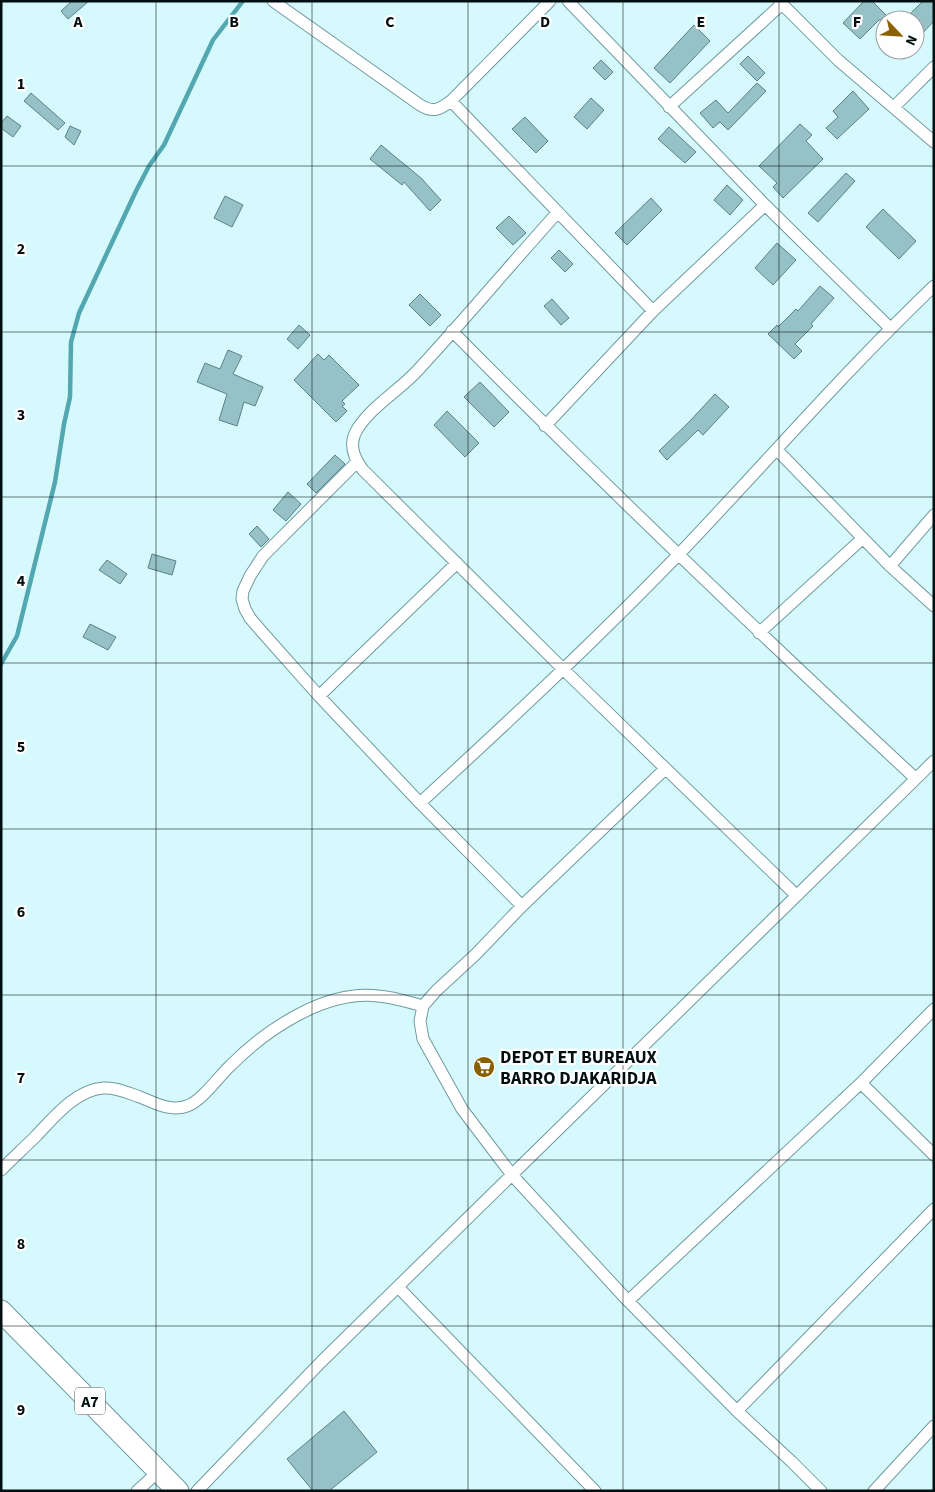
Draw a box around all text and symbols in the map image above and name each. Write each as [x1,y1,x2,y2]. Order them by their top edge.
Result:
north arrow [875,10,925,60]
text: A [72,11,83,33]
text: B [229,11,239,33]
text: C [385,11,395,33]
text: D [540,11,550,33]
text: E [697,11,705,33]
text: F [853,11,861,33]
text: N [900,32,922,49]
text: 1 [17,73,25,95]
text: 2 [17,238,25,260]
text: 3 [17,404,25,426]
text: 4 [17,570,26,592]
text: 5 [17,736,25,758]
text: 6 [17,901,25,923]
place label: DEPOT ET BUREAUX BARRO DJAKARIDJA [500,1045,658,1091]
supermarket icon: DEPOT ET BUREAUX BARRO DJAKARIDJA [472,1055,496,1079]
text: 7 [17,1067,25,1089]
text: 8 [17,1233,25,1255]
road number: A7 [75,1388,105,1414]
text: 9 [17,1399,25,1421]

